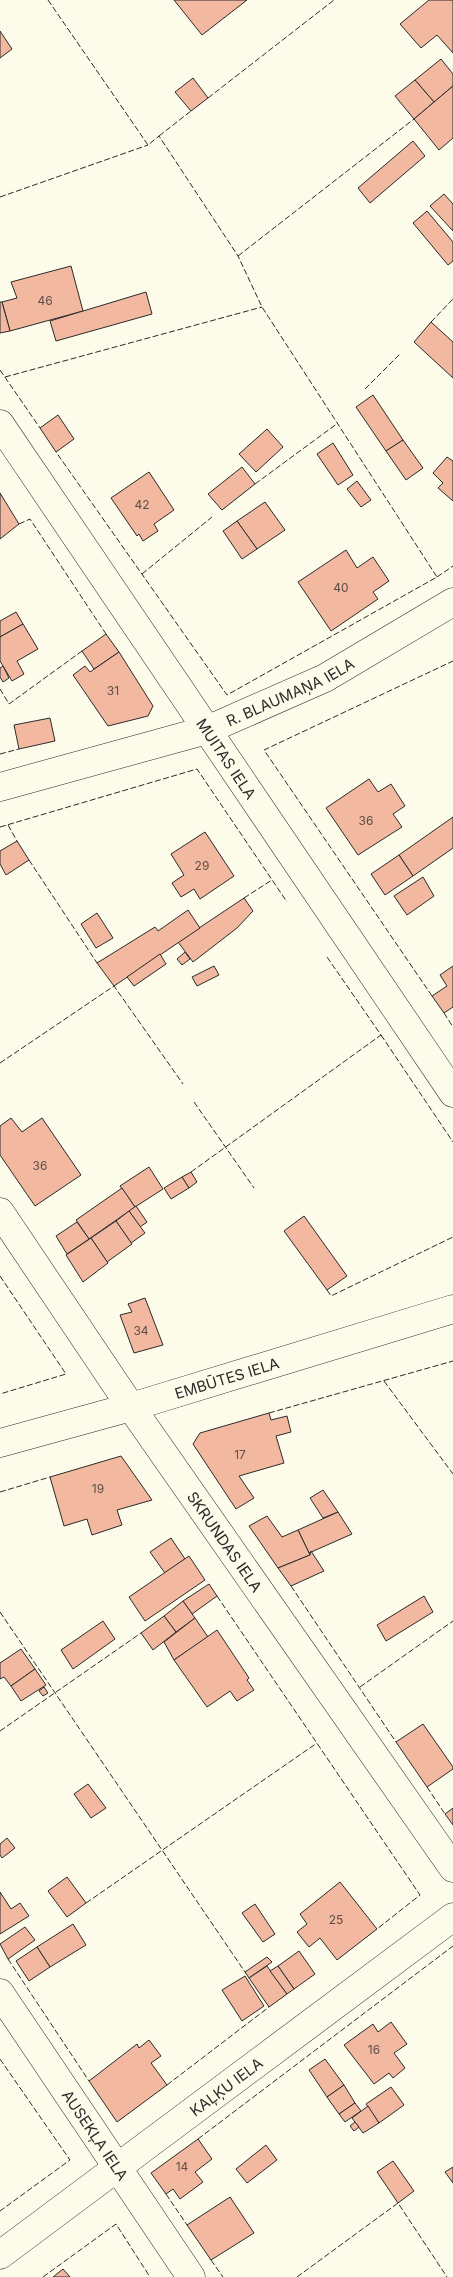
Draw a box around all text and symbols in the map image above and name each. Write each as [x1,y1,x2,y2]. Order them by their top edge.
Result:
house number: 46 [37,293,53,308]
house number: 42 [134,497,150,512]
house number: 40 [333,580,349,595]
street label: R. BLAUMAŅA IELA [223,653,357,730]
house number: 31 [107,683,119,698]
street label: MUITAS IELA [192,715,261,802]
house number: 36 [359,813,373,828]
house number: 29 [195,858,209,873]
house number: 36 [33,1158,47,1173]
house number: 34 [133,1323,149,1338]
street label: EMBŪTES IELA [172,1353,281,1403]
house number: 17 [234,1447,246,1462]
house number: 19 [92,1481,104,1496]
street label: SKRUNDAS IELA [183,1488,267,1595]
house number: 25 [329,1912,343,1927]
house number: 16 [368,2042,380,2057]
street label: KAĻĶU IELA [186,2053,266,2120]
street label: AUSEKĻA IELA [58,2086,133,2184]
house number: 14 [176,2159,189,2174]

